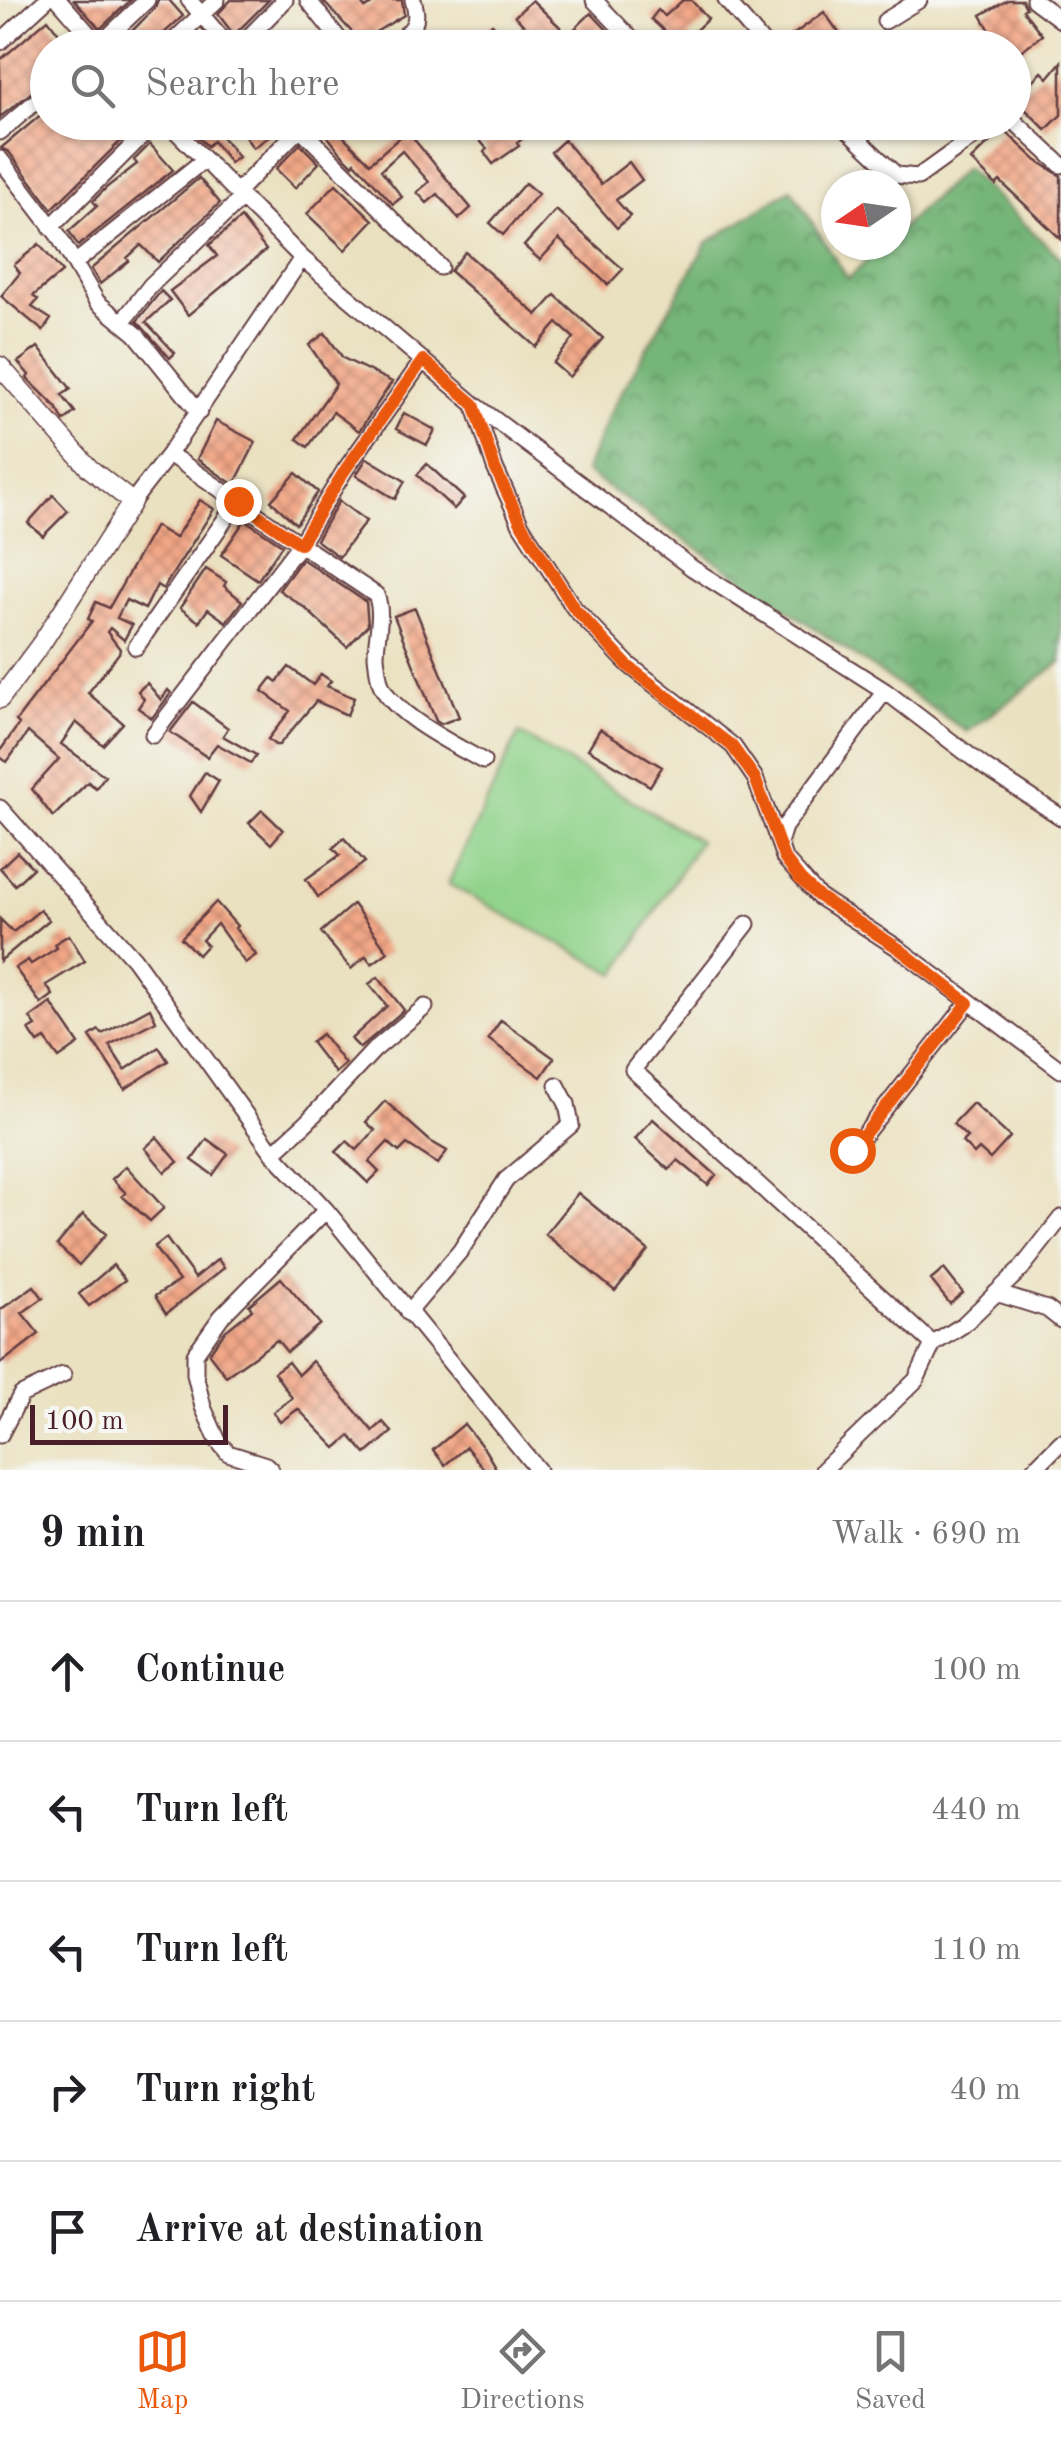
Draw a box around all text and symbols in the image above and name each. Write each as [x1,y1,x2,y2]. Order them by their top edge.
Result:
search box [30,30,1031,140]
icon: search [65,58,120,113]
text: Search here [145,66,340,104]
north arrow [821,170,911,260]
route end [216,479,262,525]
route start [830,1128,876,1174]
scale bar [30,1400,228,1444]
text: 100 m [45,1408,124,1436]
text: 9 min [40,1514,146,1556]
text: Walk · 690 m [831,1519,1021,1551]
icon: ahead [40,1644,95,1699]
text: Continue [135,1652,285,1690]
text: 100 m [931,1655,1021,1687]
icon: left [40,1784,95,1839]
text: Turn left [135,1792,288,1830]
text: 440 m [931,1795,1021,1827]
icon: left [40,1924,95,1979]
text: Turn left [135,1932,288,1970]
text: 110 m [931,1935,1021,1967]
icon: right [40,2064,95,2119]
text: Turn right [135,2072,315,2110]
text: 40 m [950,2075,1021,2107]
icon: arrive [40,2204,95,2259]
text: Arrive at destination [135,2212,484,2250]
tab: Map [135,2324,190,2419]
tab: Directions [460,2324,585,2419]
tab: Saved [855,2324,926,2419]

